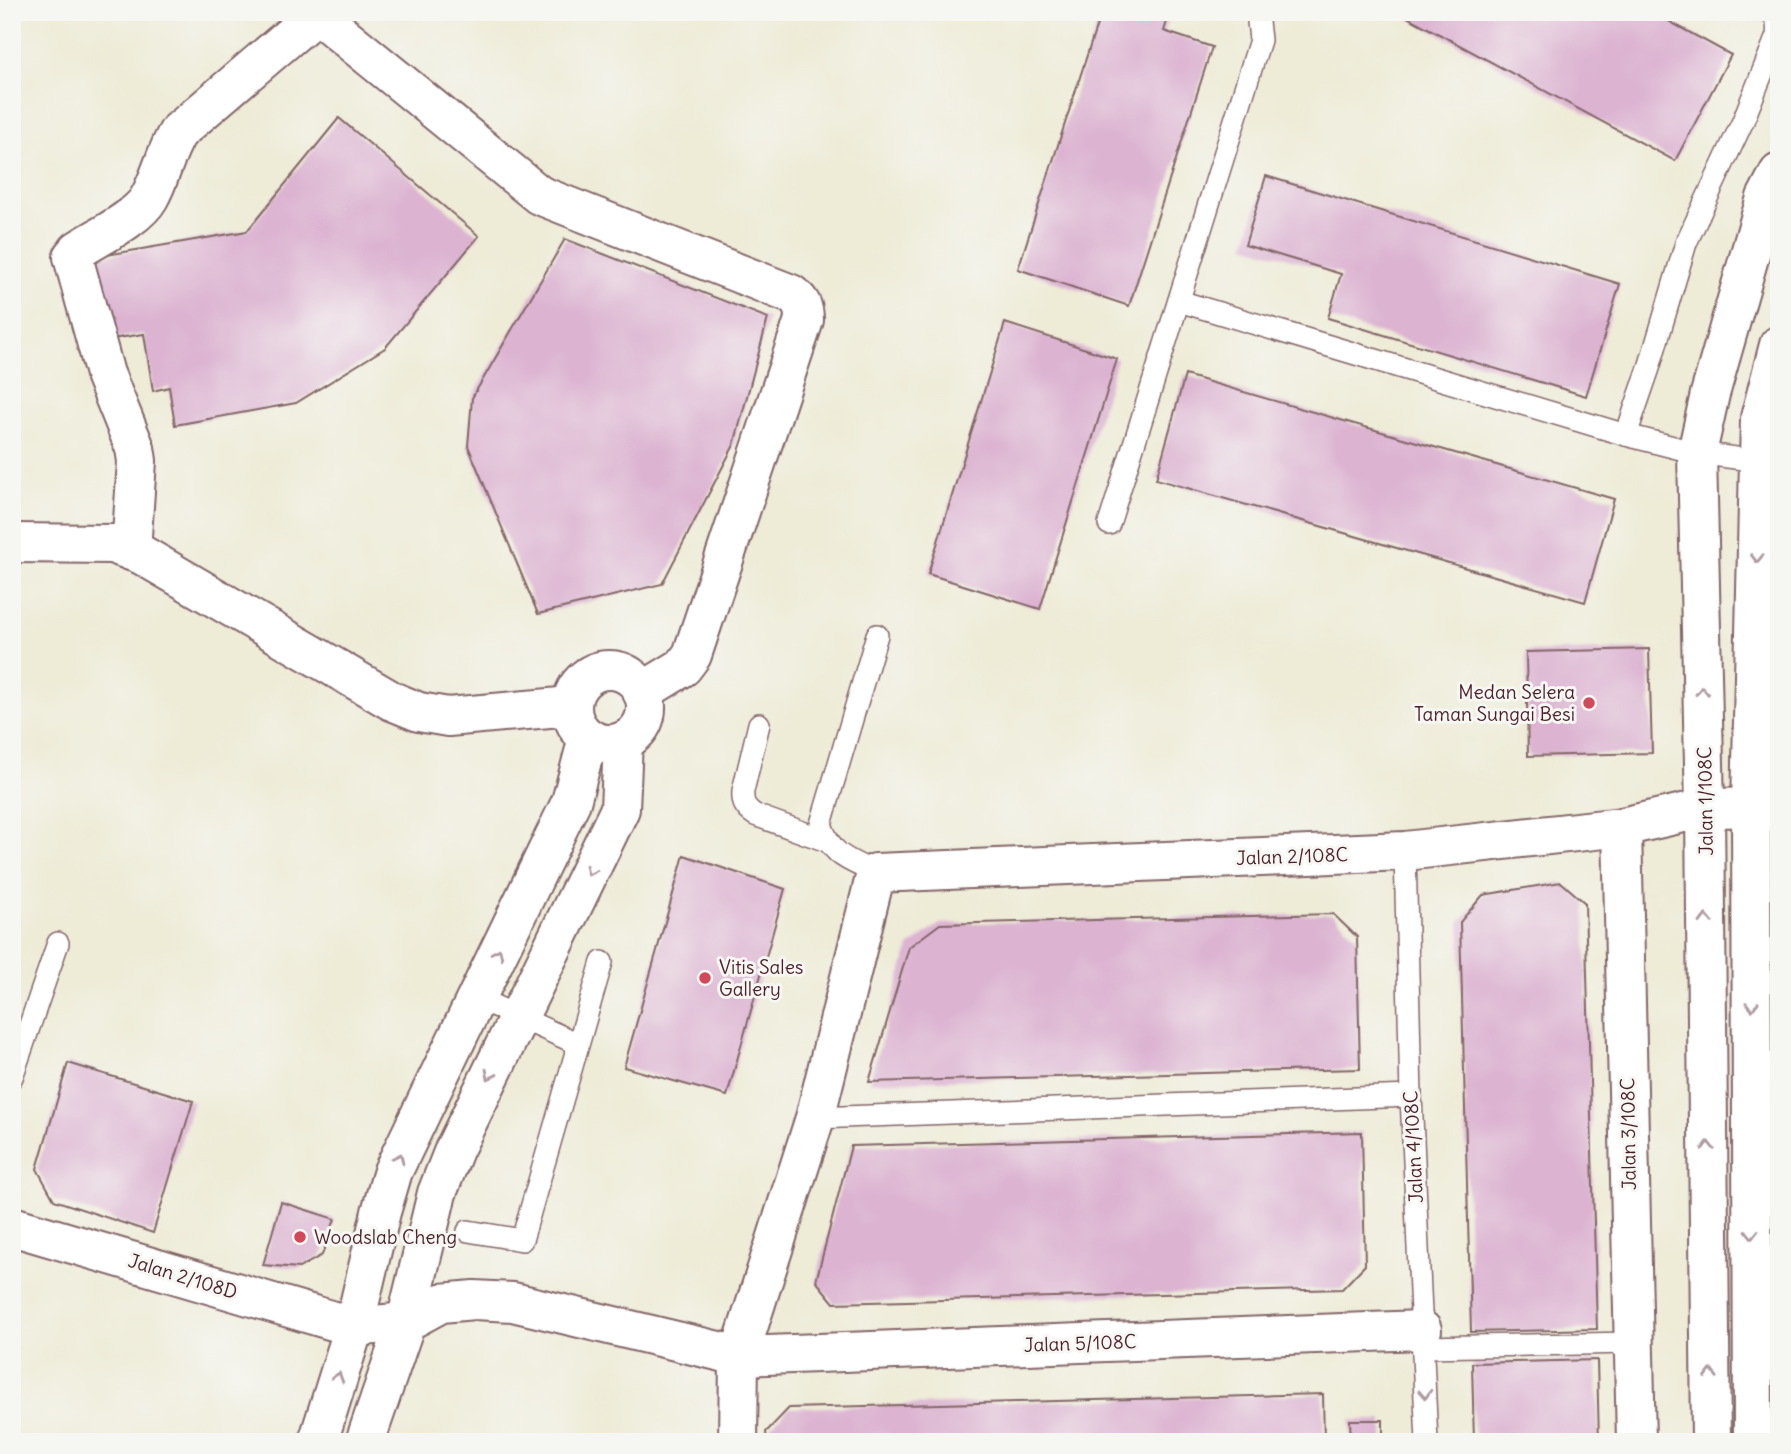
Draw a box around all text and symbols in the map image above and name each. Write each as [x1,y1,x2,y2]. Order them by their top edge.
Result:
one-way arrow [1749,553,1765,564]
place label: Medan Selera Taman Sungai Besi [1414,680,1575,726]
one-way arrow [1695,685,1710,696]
marker: Medan Selera Taman Sungai Besi [1581,695,1597,711]
street label: Jalan 1/108C [1692,746,1718,856]
street label: Jalan 2/108C [1236,842,1348,870]
one-way arrow [584,864,598,876]
one-way arrow [1698,913,1714,923]
one-way arrow [490,948,504,960]
place label: Vitis Sales Gallery [719,955,804,1001]
marker: Vitis Sales Gallery [697,970,713,986]
one-way arrow [1744,1001,1760,1012]
one-way arrow [484,1068,498,1080]
street label: Jalan 3/108C [1615,1078,1641,1190]
street label: Jalan 4/108C [1398,1090,1428,1204]
one-way arrow [1700,1140,1716,1151]
one-way arrow [391,1153,405,1165]
place label: Woodslab Cheng [314,1225,457,1249]
marker: Woodslab Cheng [292,1229,308,1245]
one-way arrow [1744,1229,1760,1239]
street label: Jalan 2/108D [126,1248,240,1304]
street label: Jalan 5/108C [1023,1329,1137,1357]
one-way arrow [1703,1368,1718,1379]
one-way arrow [330,1371,345,1383]
one-way arrow [1417,1389,1432,1400]

